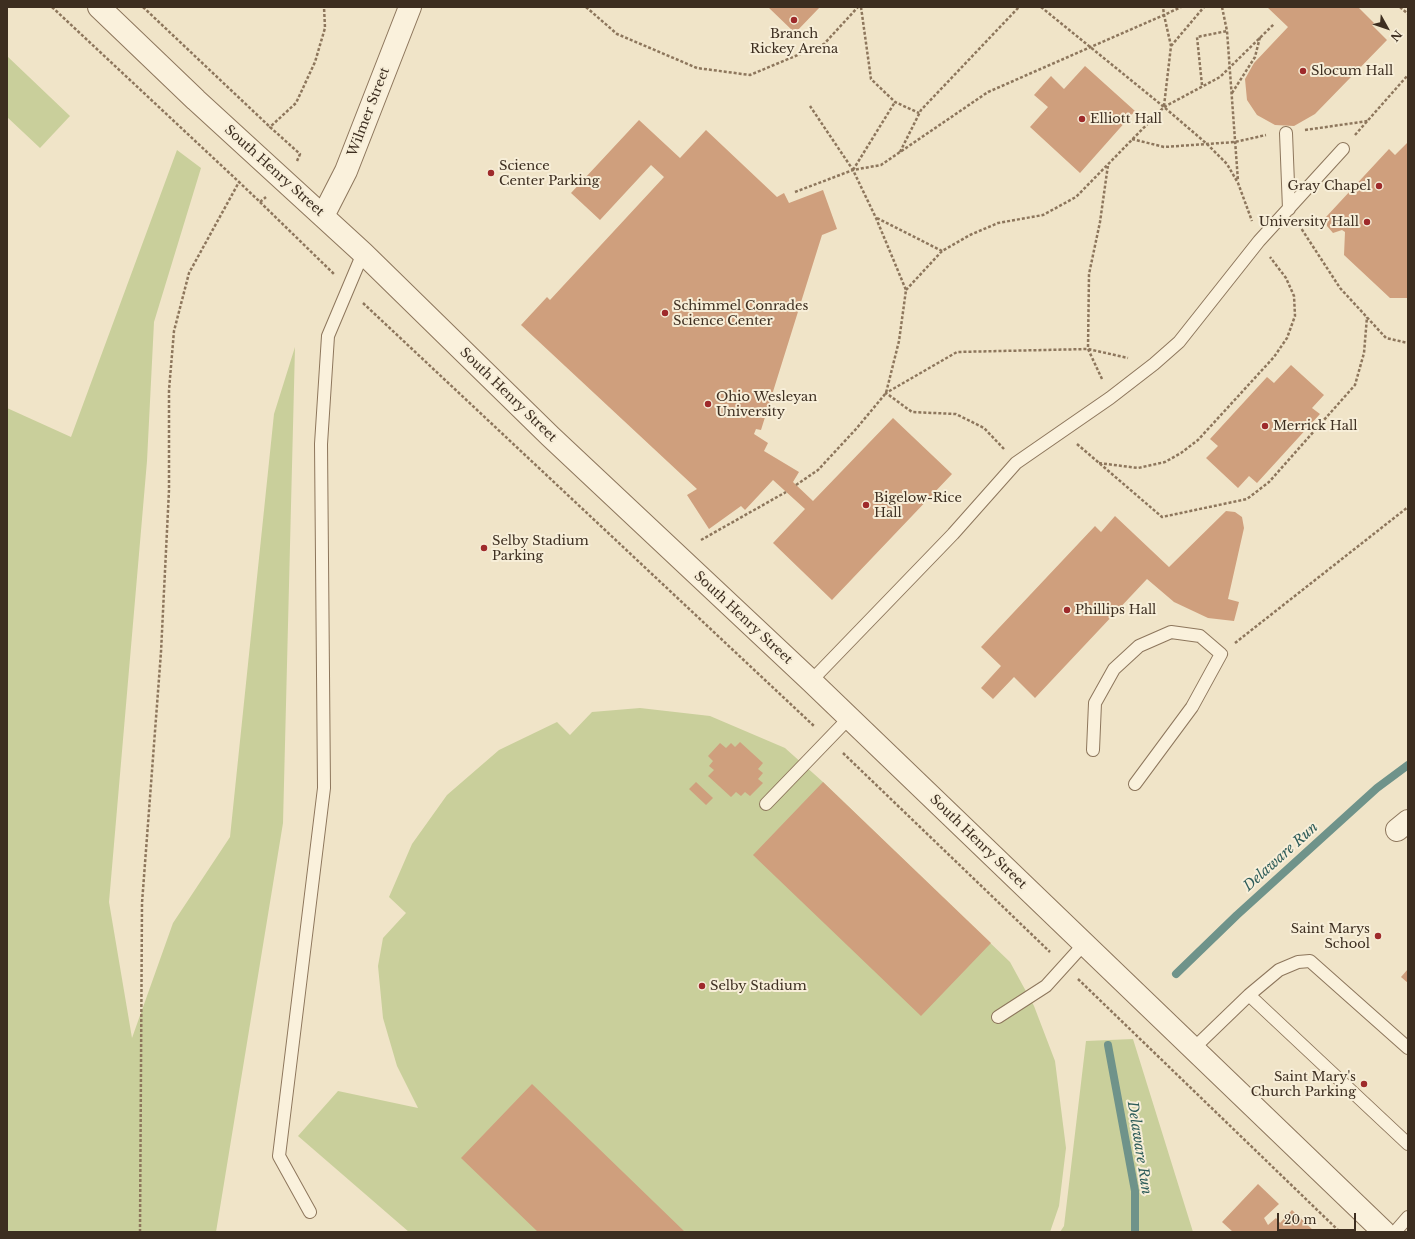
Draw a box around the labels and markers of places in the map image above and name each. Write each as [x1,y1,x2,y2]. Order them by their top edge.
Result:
marker: Branch Rickey Arena [789,15,799,25]
place label: Branch Rickey Arena [750,26,838,57]
place label: Slocum Hall [1311,63,1393,79]
marker: Slocum Hall [1298,66,1308,76]
place label: Elliott Hall [1090,111,1162,127]
marker: Elliott Hall [1077,114,1087,124]
place label: Science Center Parking [499,158,599,189]
marker: Science Center Parking [486,168,496,178]
place label: Gray Chapel [1287,178,1371,194]
marker: Gray Chapel [1374,181,1384,191]
place label: University Hall [1259,214,1359,230]
marker: University Hall [1362,217,1372,227]
place label: Schimmel Conrades Science Center [673,298,808,329]
marker: Schimmel Conrades Science Center [660,308,670,318]
place label: Ohio Wesleyan University [716,389,817,420]
marker: Ohio Wesleyan University [703,399,713,409]
place label: Merrick Hall [1273,418,1358,434]
marker: Merrick Hall [1260,421,1270,431]
place label: Bigelow-Rice Hall [874,490,962,521]
marker: Bigelow-Rice Hall [861,500,871,510]
place label: Selby Stadium Parking [492,533,589,564]
marker: Selby Stadium Parking [479,543,489,553]
place label: Phillips Hall [1075,602,1156,618]
marker: Phillips Hall [1062,605,1072,615]
place label: Saint Marys School [1291,921,1370,952]
marker: Saint Marys School [1373,931,1383,941]
place label: Selby Stadium [710,978,807,994]
marker: Selby Stadium [697,981,707,991]
place label: Saint Mary's Church Parking [1251,1069,1356,1100]
marker: Saint Mary's Church Parking [1359,1079,1369,1089]

